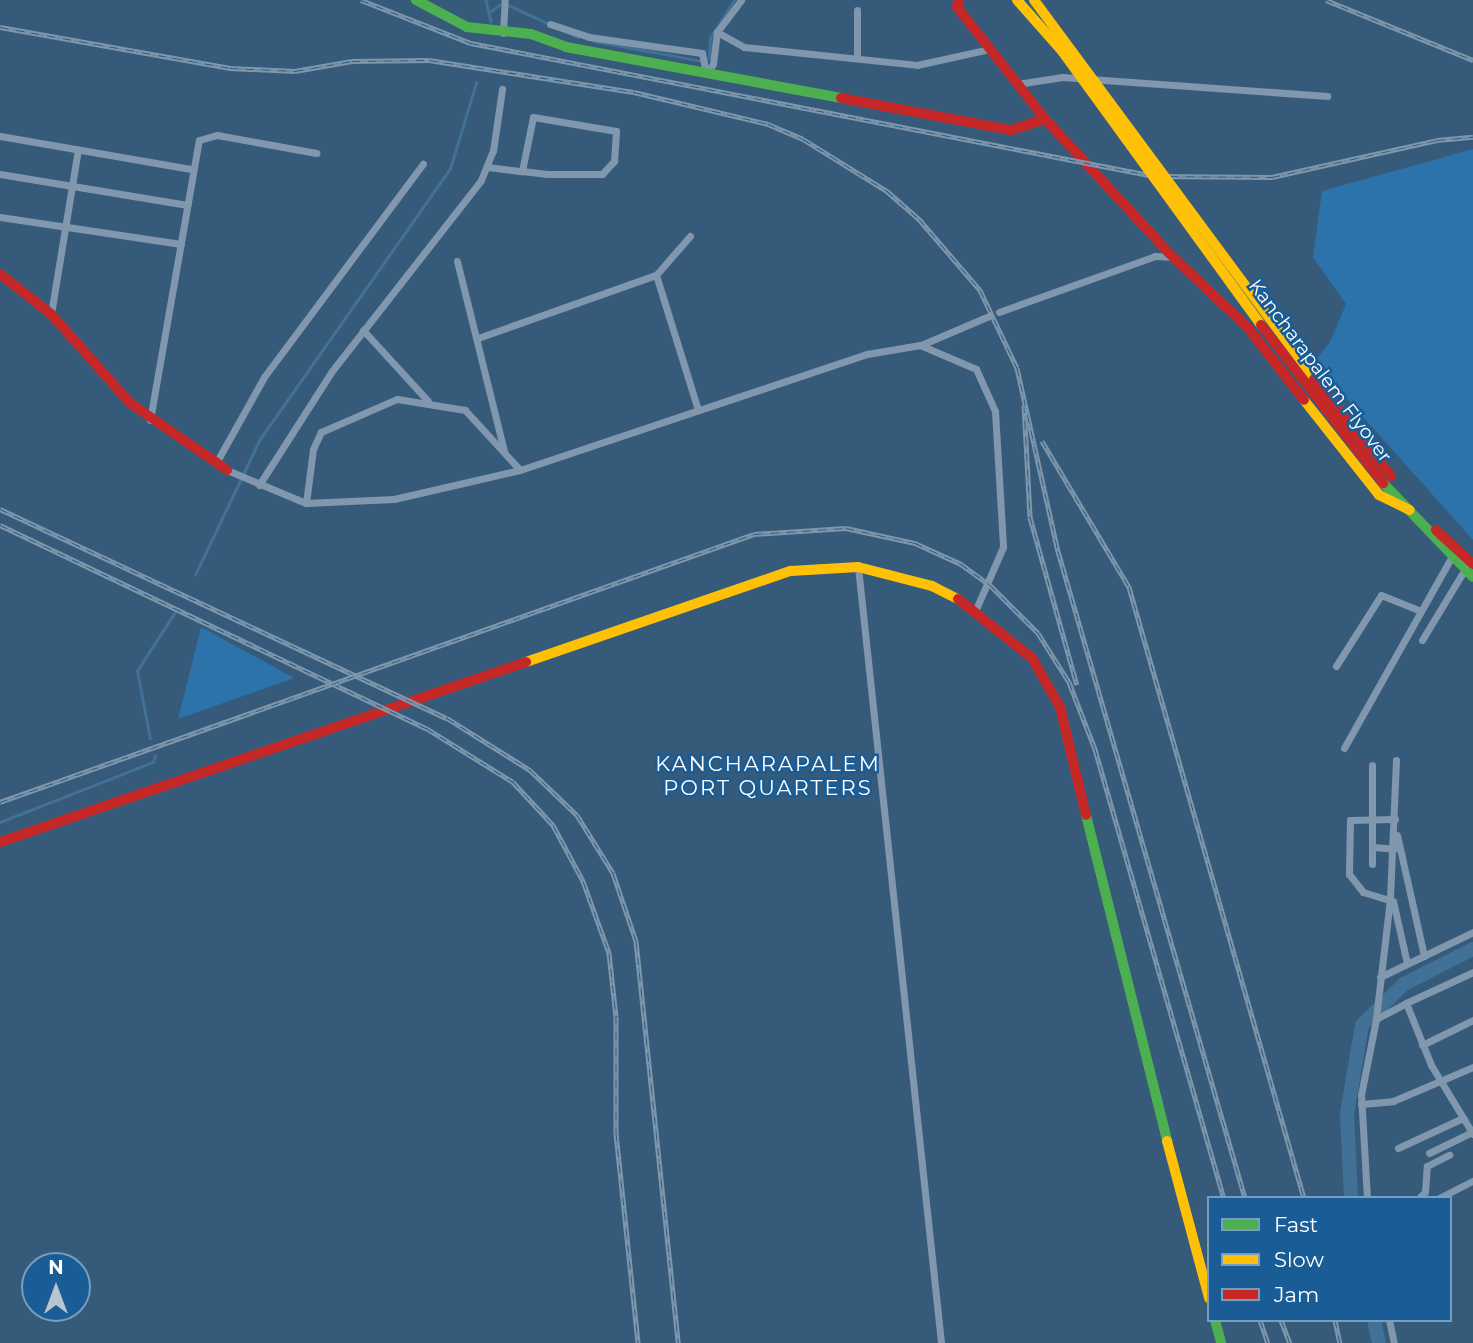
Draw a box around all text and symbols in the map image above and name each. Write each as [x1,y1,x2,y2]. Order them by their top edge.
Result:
street label: Kancharapalem Flyover [1244,275,1396,467]
district label: KANCHARAPALEM PORT QUARTERS [657,751,879,801]
legend [1207,1196,1452,1322]
text: Fast [1274,1212,1318,1237]
text: Slow [1274,1247,1324,1272]
north arrow [21,1252,91,1322]
text: N [48,1256,64,1279]
text: Jam [1274,1282,1319,1307]

